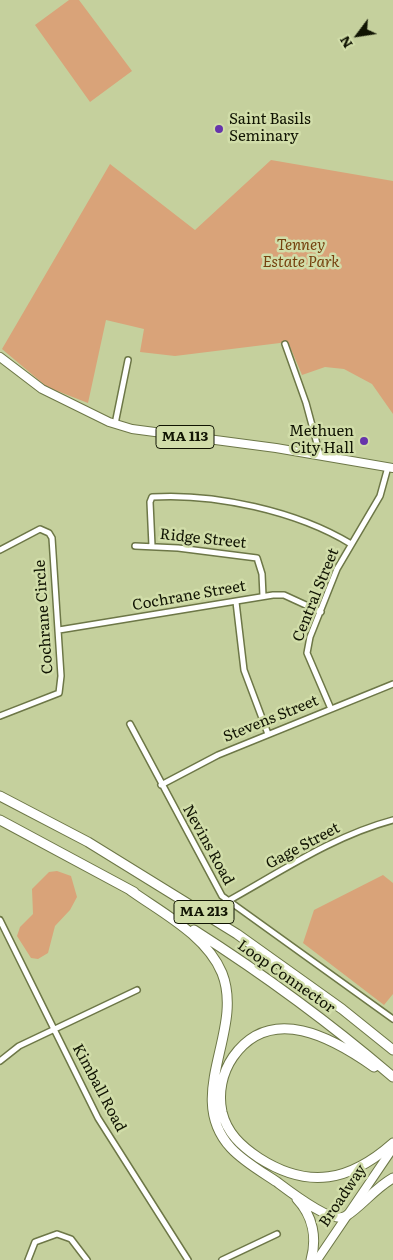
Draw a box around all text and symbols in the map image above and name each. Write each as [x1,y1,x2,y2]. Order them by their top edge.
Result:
north arrow [333,10,383,60]
text: N [334,33,357,53]
place label: Saint Basils Seminary [229,111,311,146]
marker: Saint Basils Seminary [213,123,225,135]
park label: Tenney Estate Park [262,237,340,272]
place label: Methuen City Hall [289,423,354,458]
road number: MA 113 [156,426,214,448]
marker: Methuen City Hall [358,435,370,447]
street label: Ridge Street [159,526,247,552]
street label: Central Street [289,546,343,644]
street label: Cochrane Circle [31,559,57,675]
street label: Cochrane Street [131,577,247,615]
street label: Stevens Street [221,692,321,746]
street label: Nevins Road [179,802,237,888]
street label: Gage Street [263,819,343,873]
road number: MA 213 [174,900,234,924]
street label: Loop Connector [234,937,338,1017]
street label: Kimball Road [68,1041,130,1135]
street label: Broadway [316,1161,370,1231]

